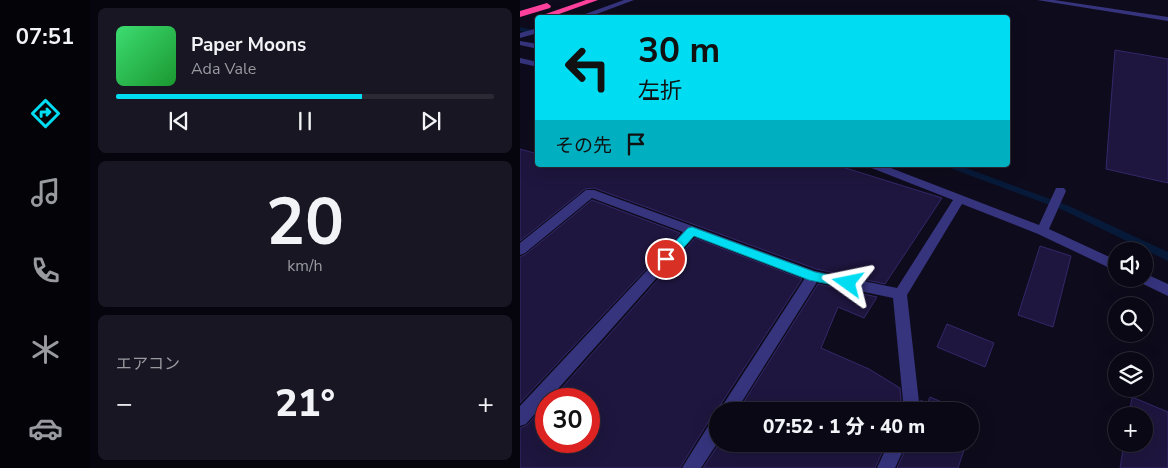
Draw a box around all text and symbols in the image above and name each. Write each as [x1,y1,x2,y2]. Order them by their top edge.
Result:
text: 07:51 [16,22,74,52]
text: 30 m [638,27,720,74]
text: Paper Moons [191,32,306,58]
icon: left [555,35,620,100]
text: Ada Vale [191,58,256,80]
text: 左折 [638,76,682,106]
icon: directions [28,96,63,131]
icon: previous [165,107,193,135]
icon: pause [291,107,319,135]
icon: next [417,107,445,135]
icon: arrive [622,130,650,158]
text: その先 [555,133,612,159]
icon: music [28,175,63,210]
text: 20 [266,178,344,267]
pin [645,238,687,280]
map controls [1108,242,1153,452]
button: sound [1108,242,1153,287]
icon: arrive [652,245,680,273]
icon: phone [28,253,63,288]
text: km/h [287,255,323,277]
position arrow [821,256,873,308]
button: search [1108,297,1153,342]
icon: climate [28,332,63,367]
button: layers [1108,352,1153,397]
text: エアコン [116,353,180,375]
text: 21° [275,378,335,429]
text: − [116,385,133,423]
text: + [477,385,494,423]
speed limit sign: 30 [535,388,600,453]
button: + [1108,407,1153,452]
icon: car [28,411,63,446]
text: 07:52 · 1 分 · 40 m [763,414,925,440]

